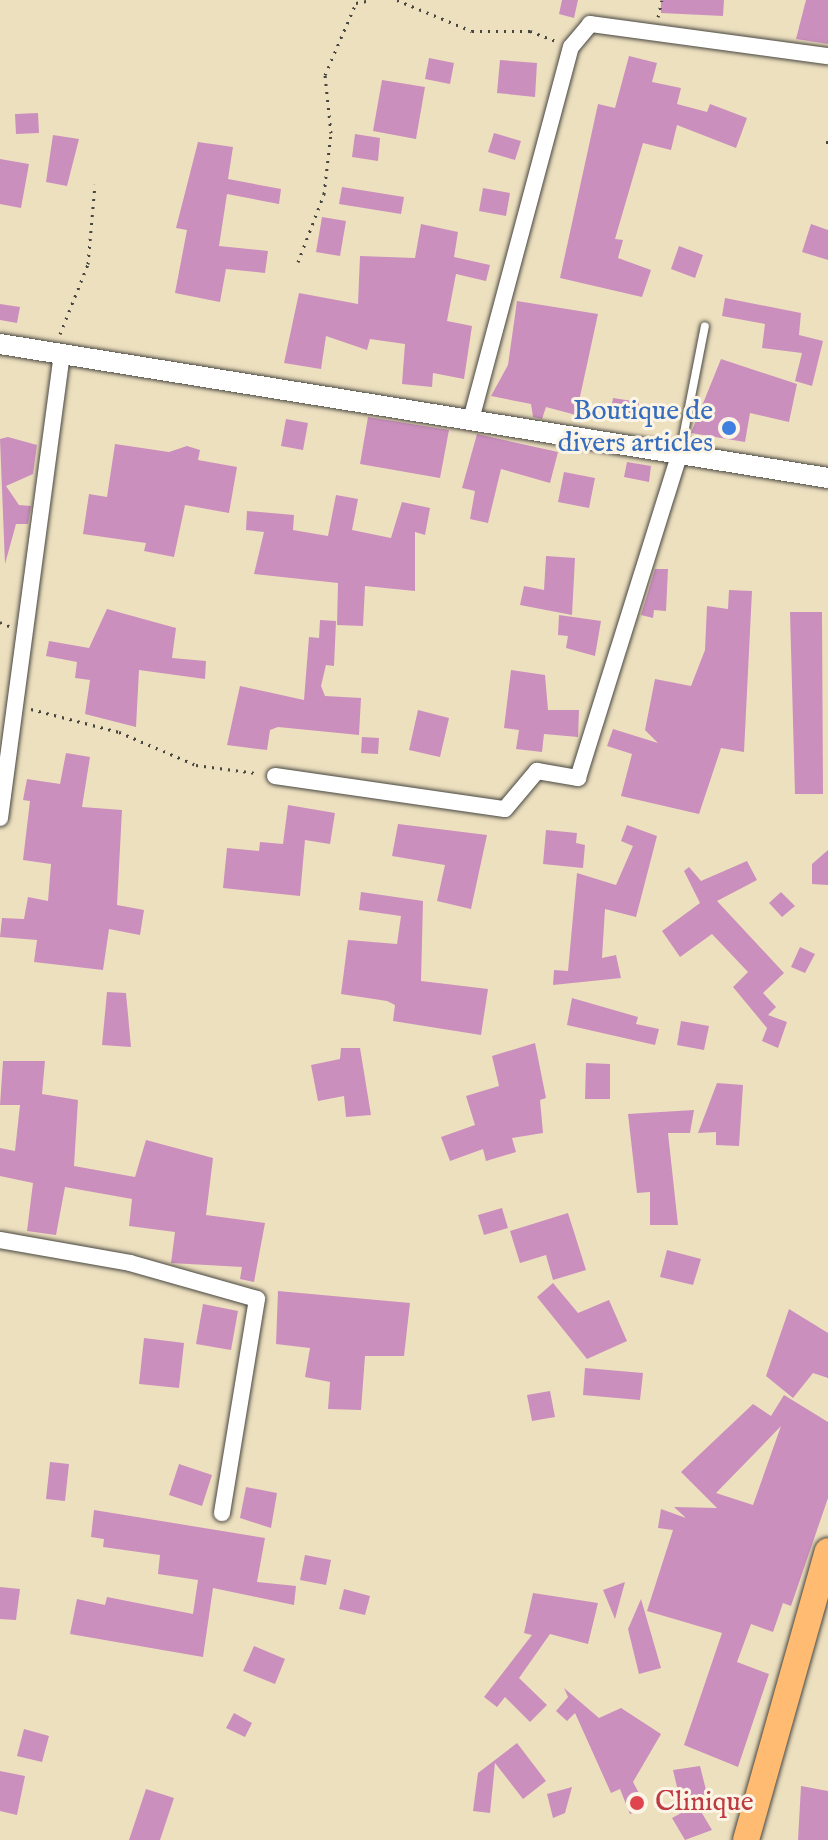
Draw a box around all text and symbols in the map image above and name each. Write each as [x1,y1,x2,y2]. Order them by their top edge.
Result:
place label: Boutique de divers articles [558,395,713,461]
marker: Boutique de divers articles [720,419,738,437]
place label: Clinique [655,1786,754,1820]
marker: Clinique [626,1792,648,1814]

